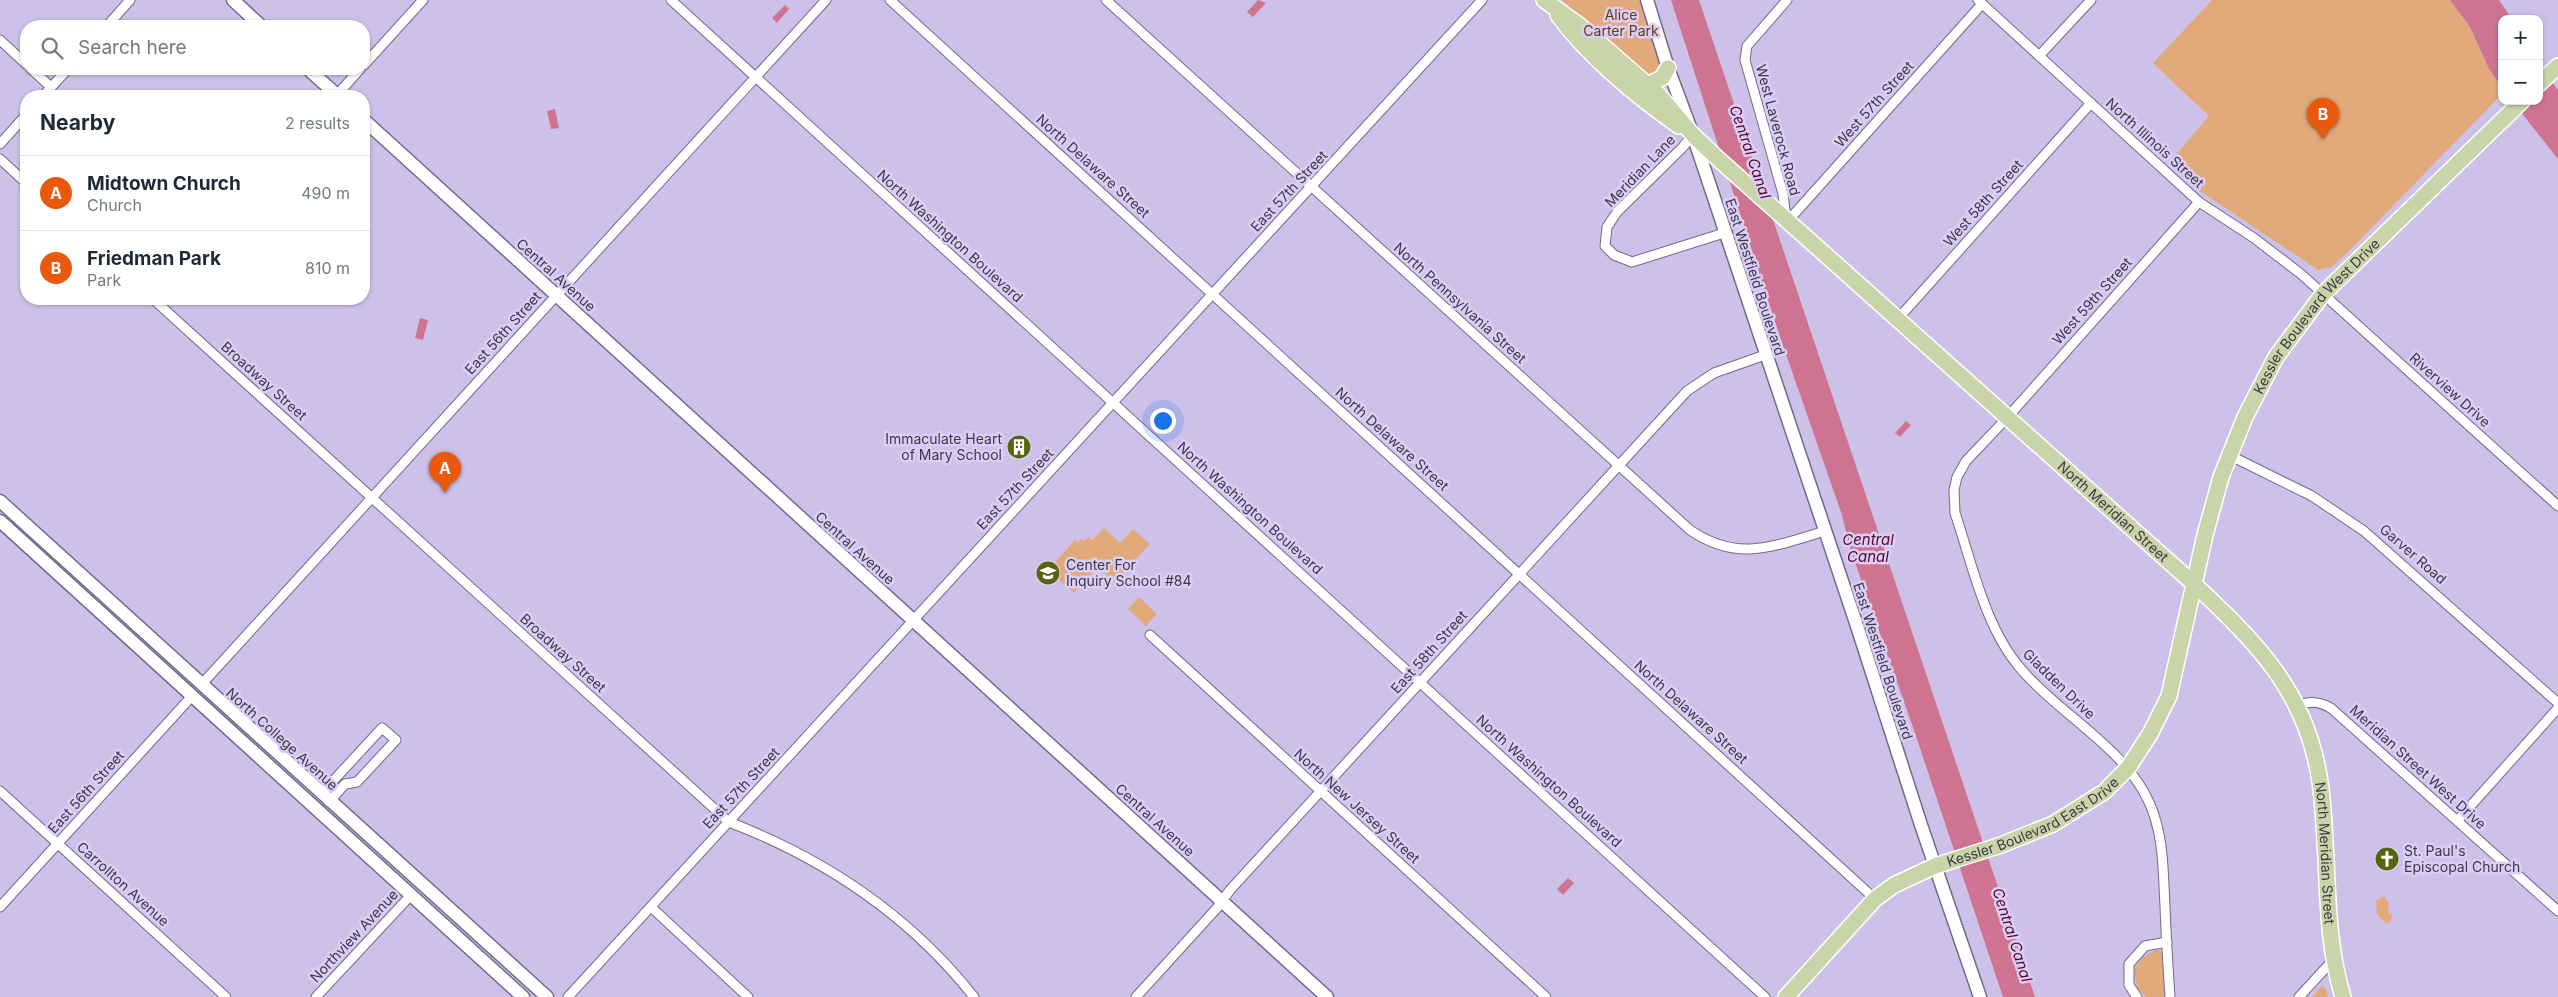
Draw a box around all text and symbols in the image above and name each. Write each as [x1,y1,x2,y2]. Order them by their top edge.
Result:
park label: Alice Carter Park [1583,6,1659,39]
map controls [2498,15,2543,105]
button: + [2498,15,2543,60]
search box [20,20,370,75]
icon: search [38,34,66,62]
text: Search here [78,36,187,59]
street label: West 57th Street [1831,57,1917,150]
button: − [2498,60,2543,105]
street label: West Laverock Road [1753,62,1804,197]
street label: North Illinois Street [2103,94,2208,191]
pin: B [2307,98,2339,139]
water label: Central Canal [1726,103,1775,201]
text: Nearby [40,110,115,135]
street label: North Delaware Street [1033,110,1154,221]
text: 2 results [285,113,350,133]
street label: Meridian Lane [1601,131,1678,210]
street label: East 57th Street [1247,146,1331,235]
street label: West 58th Street [1939,156,2026,249]
street label: North Washington Boulevard [874,166,1026,305]
text: Midtown Church [87,172,241,195]
text: A [50,183,62,203]
text: 490 m [301,183,350,203]
text: Church [87,195,142,215]
street label: East Westfield Boulevard [1722,196,1789,357]
street label: Central Avenue [513,235,600,315]
street label: Kessler Boulevard West Drive [2249,235,2383,397]
street label: North Pennsylvania Street [1391,239,1530,367]
text: Friedman Park [87,247,221,270]
street label: West 59th Street [2048,253,2135,348]
text: B [51,258,61,278]
text: 810 m [305,258,350,278]
text: Park [87,270,121,290]
street label: East 56th Street [461,287,545,378]
street label: Broadway Street [218,338,311,424]
street label: Riverview Drive [2406,349,2494,430]
street label: North Delaware Street [1332,383,1453,494]
your location [1150,408,1176,434]
place label: Immaculate Heart of Mary School [885,430,1002,463]
building icon: Immaculate Heart of Mary School [1006,434,1032,460]
street label: North Washington Boulevard [1174,438,1326,577]
street label: East 57th Street [973,444,1057,533]
pin: A [429,452,461,493]
street label: North Meridian Street [2055,457,2173,565]
street label: Central Avenue [812,508,899,588]
street label: Garver Road [2377,520,2450,587]
water label: Central Canal [1842,530,1894,566]
place label: Center For Inquiry School #84 [1066,556,1192,589]
school or university icon: Center For Inquiry School #84 [1035,560,1061,586]
street label: East Westfield Boulevard [1850,580,1917,741]
street label: East 58th Street [1387,606,1471,697]
street label: Broadway Street [517,610,610,696]
street label: Gladden Drive [2020,645,2099,722]
street label: North Delaware Street [1631,656,1752,767]
street label: North College Avenue [223,684,342,793]
street label: Meridian Street West Drive [2347,701,2490,832]
street label: North Washington Boulevard [1473,711,1625,850]
street label: East 57th Street [699,743,783,832]
street label: North New Jersey Street [1291,745,1424,867]
street label: East 56th Street [44,746,128,837]
street label: Kessler Boulevard East Drive [1945,773,2122,870]
street label: Central Avenue [1112,780,1199,860]
street label: North Meridian Street [2312,781,2339,925]
street label: Carrollton Avenue [74,838,173,930]
place label: St. Paul's Episcopal Church [2404,842,2520,875]
church icon: St. Paul's Episcopal Church [2374,846,2400,872]
water label: Central Canal [1988,885,2037,985]
street label: Northview Avenue [306,886,401,986]

